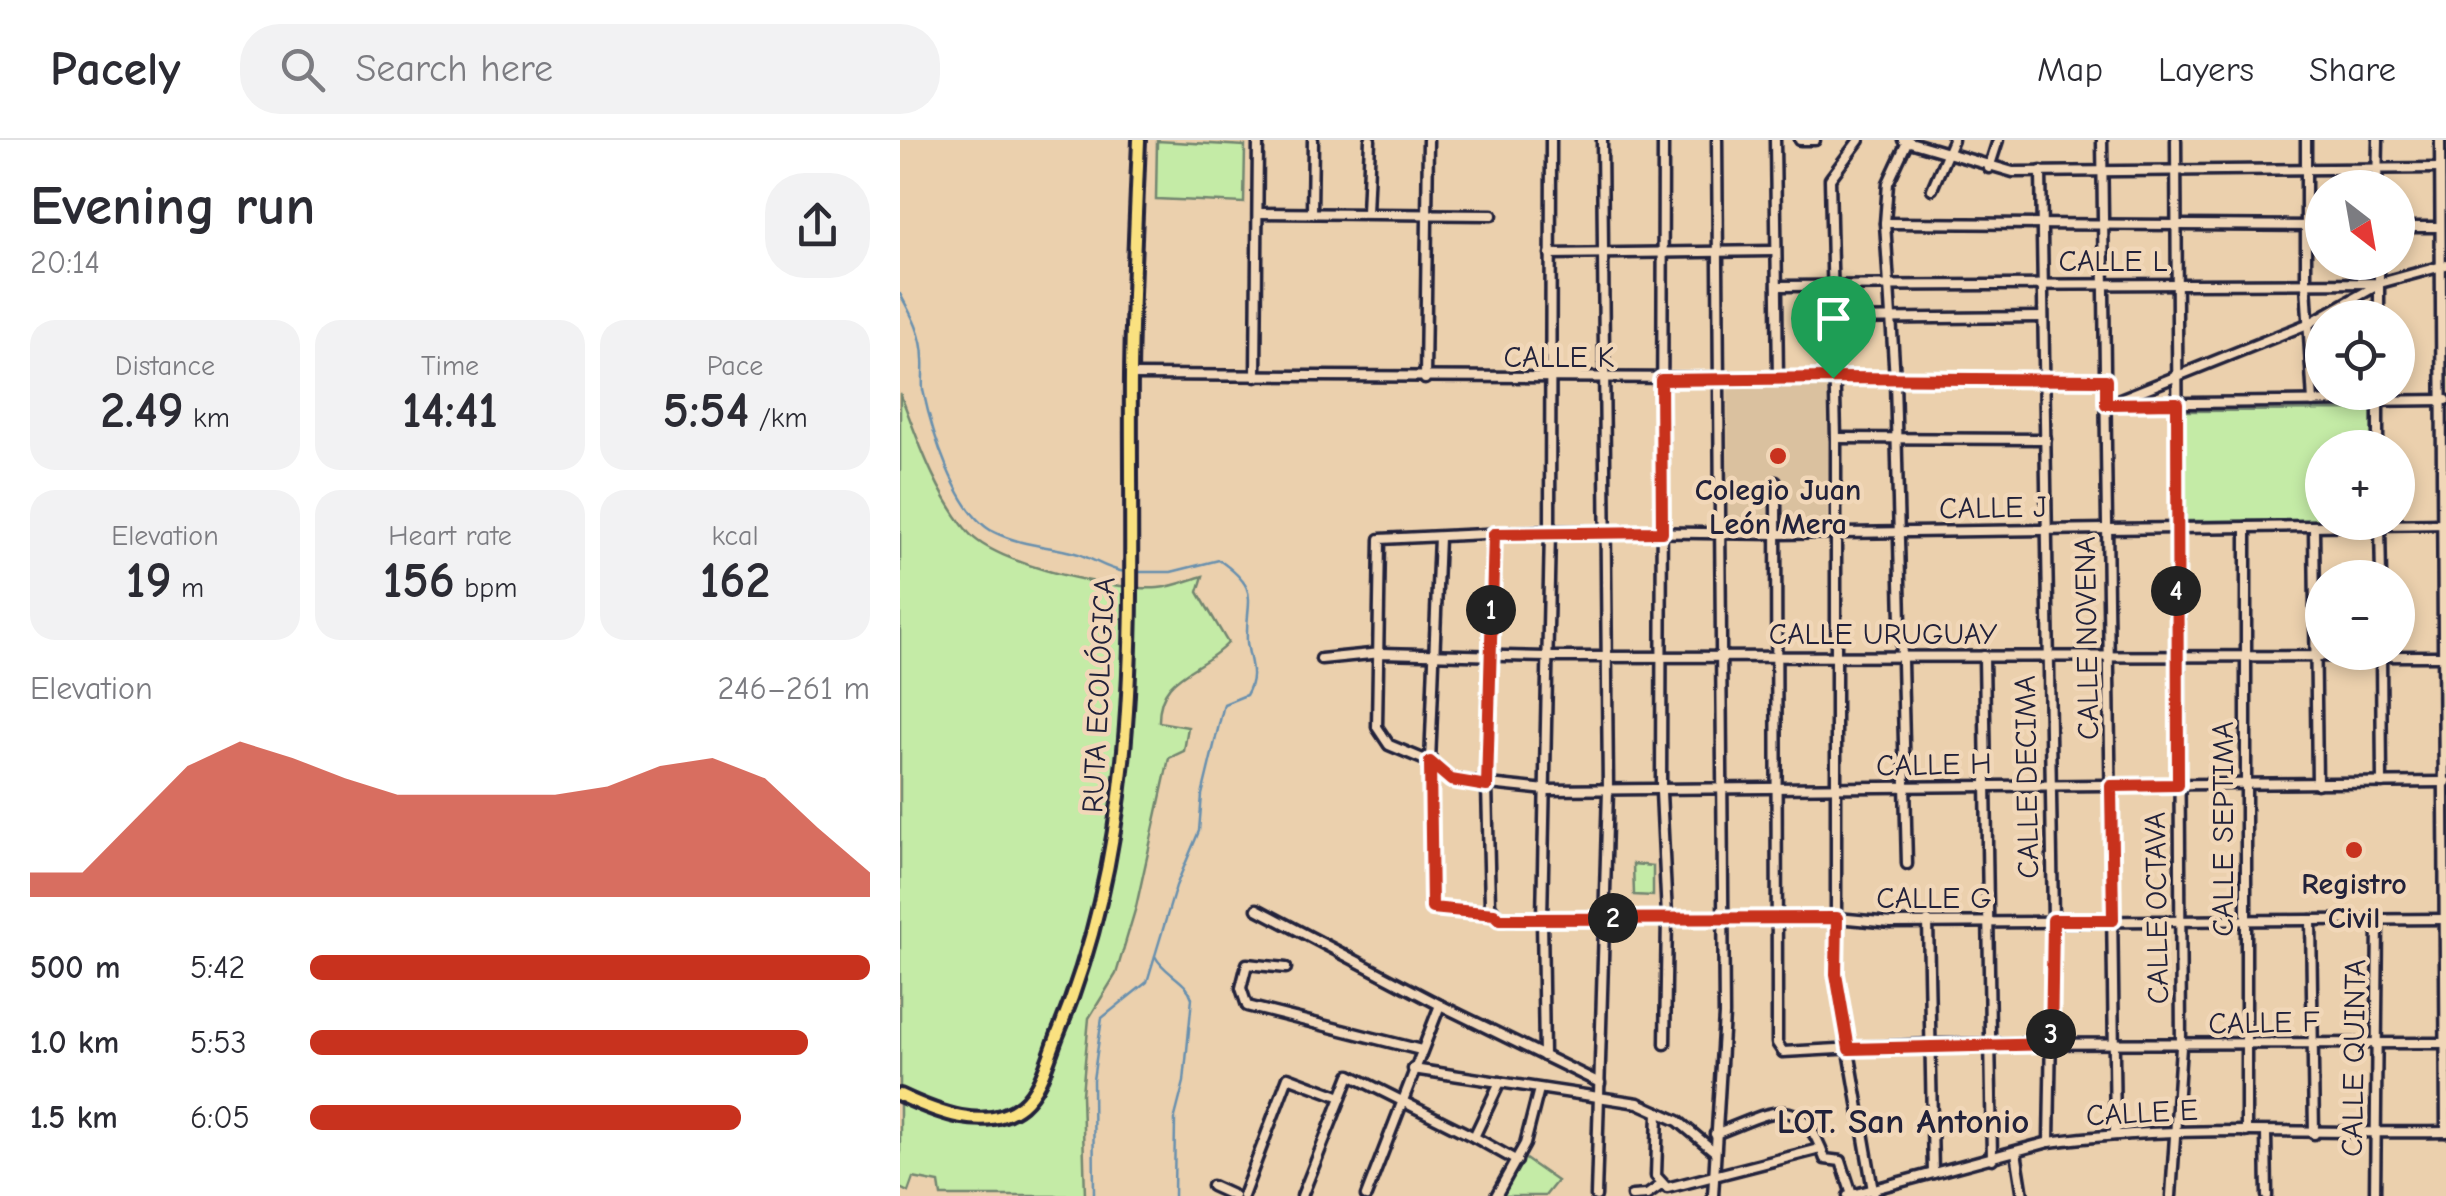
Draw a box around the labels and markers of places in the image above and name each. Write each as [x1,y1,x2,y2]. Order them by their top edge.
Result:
pin [1791,276,1876,379]
marker: Colegio Juan León Mera [1767,445,1789,467]
place label: Colegio Juan León Mera [1695,473,1861,542]
pin: 4 [2151,566,2201,616]
pin: 1 [1466,585,1516,635]
marker: Registro Civil [2343,839,2365,861]
place label: Registro Civil [2301,867,2407,936]
pin: 2 [1588,893,1638,943]
pin: 3 [2026,1009,2076,1059]

